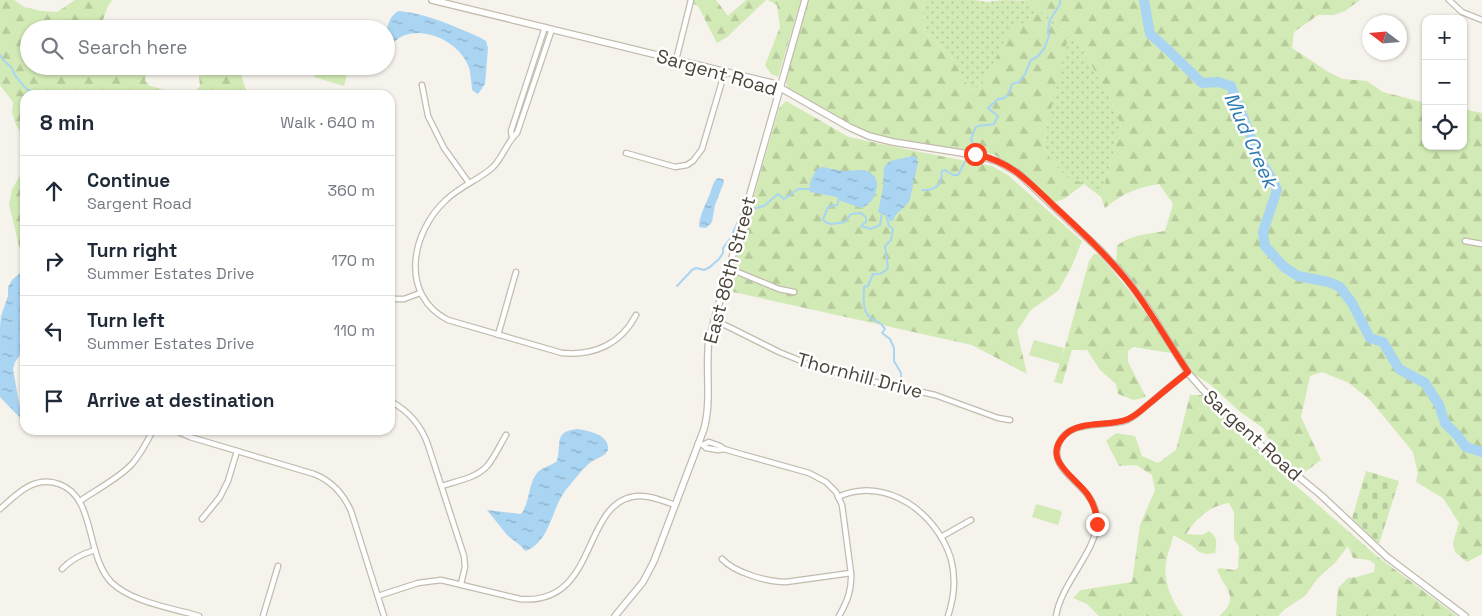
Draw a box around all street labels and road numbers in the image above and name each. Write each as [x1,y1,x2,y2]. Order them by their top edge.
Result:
street label: Sargent Road [654,43,780,102]
street label: East 86th Street [698,194,761,347]
street label: Thornhill Drive [794,347,926,404]
street label: Sargent Road [1198,384,1307,486]

